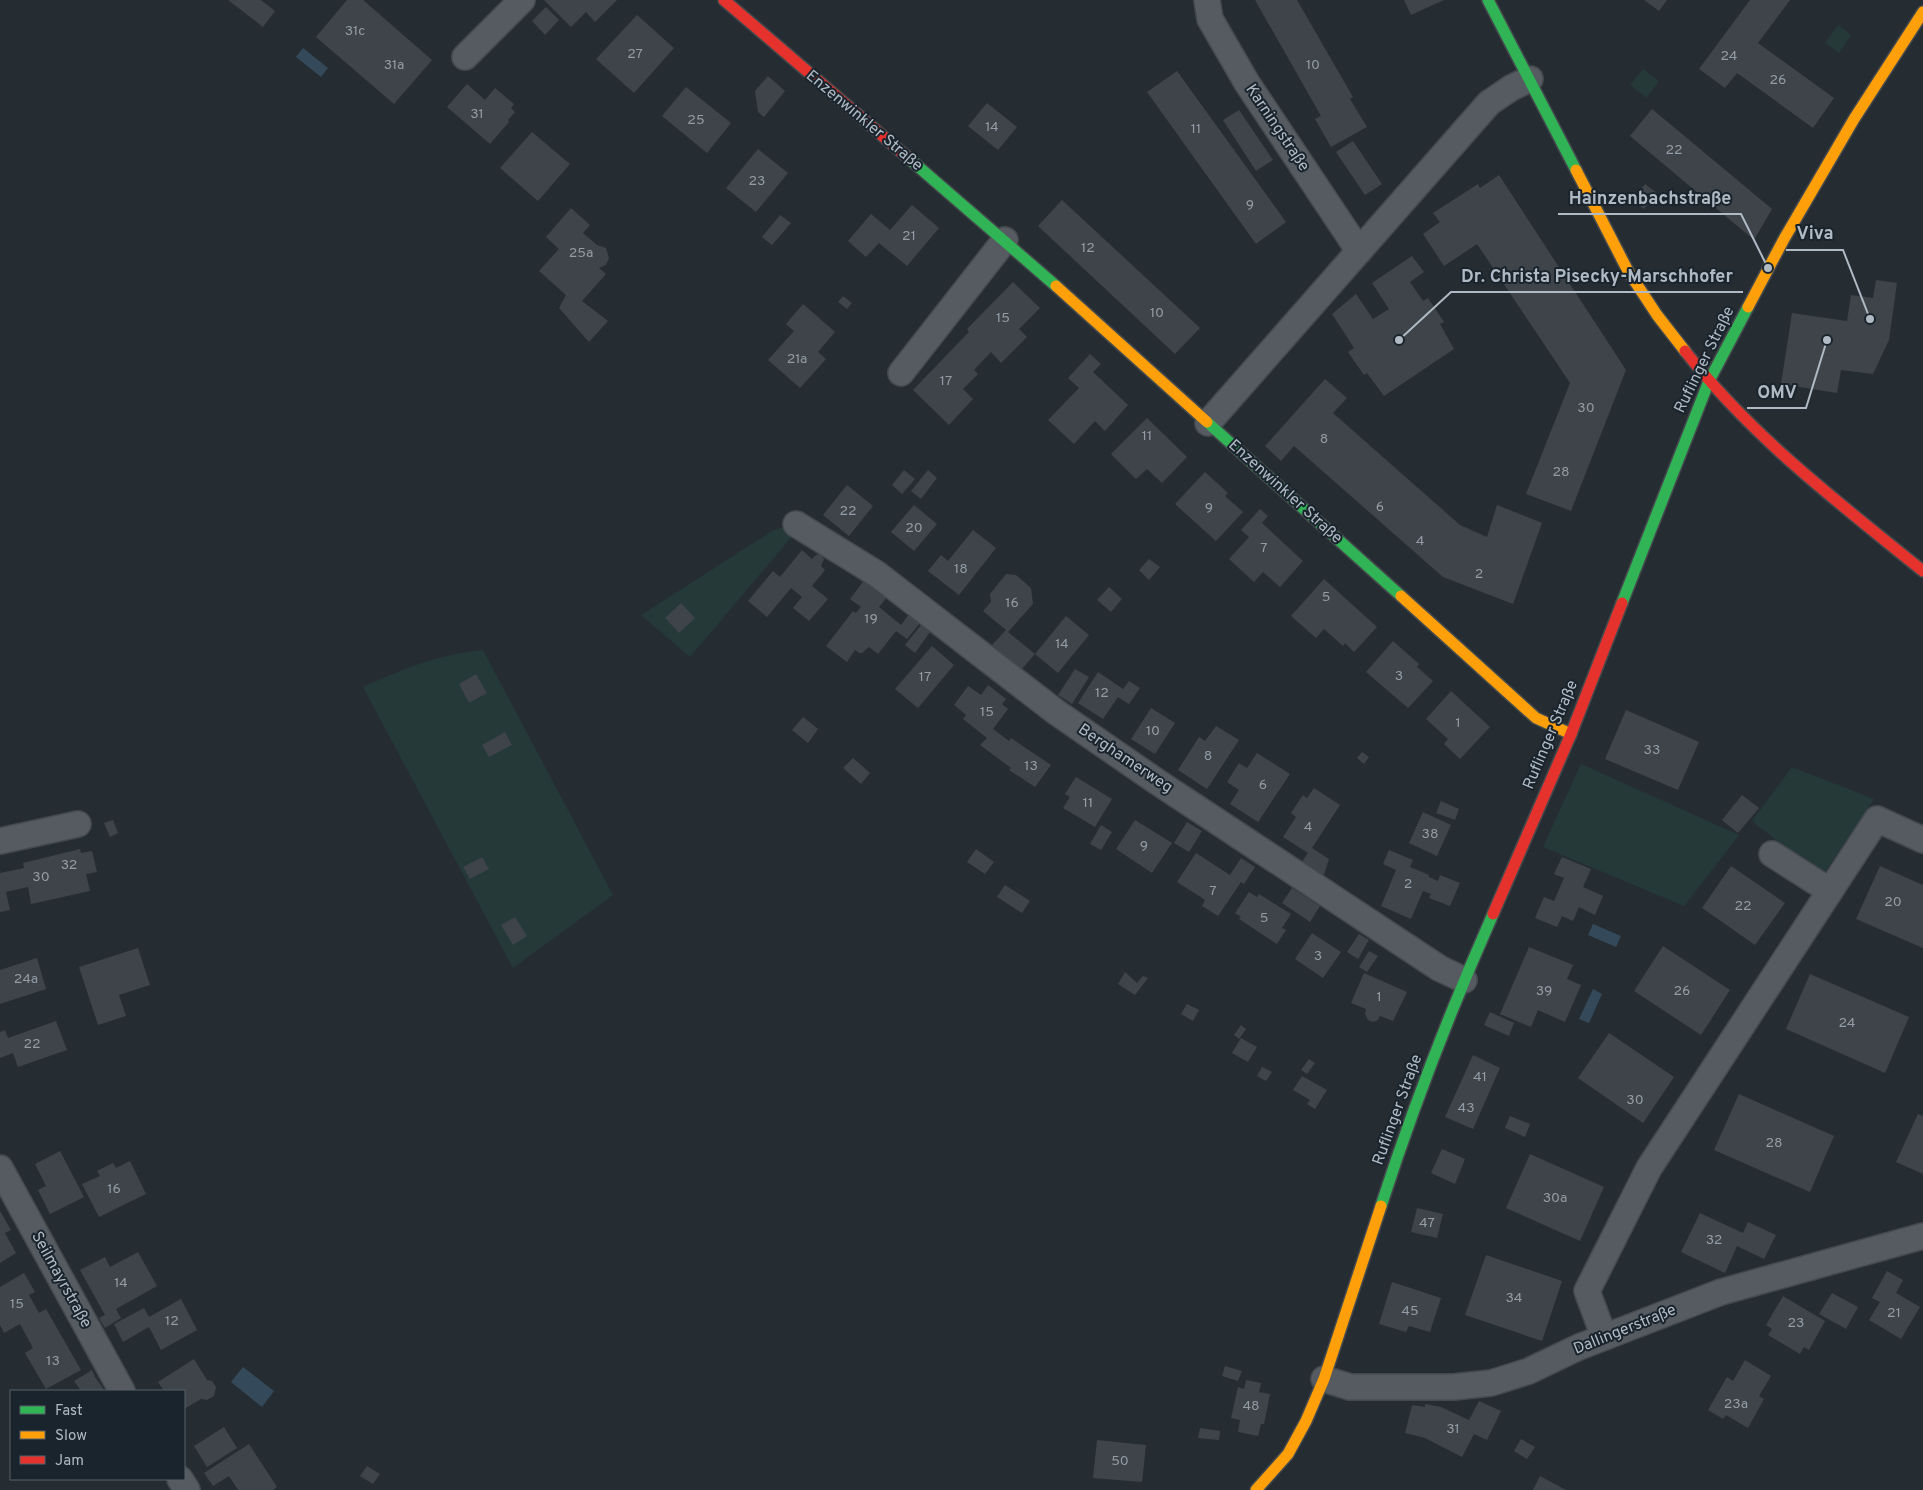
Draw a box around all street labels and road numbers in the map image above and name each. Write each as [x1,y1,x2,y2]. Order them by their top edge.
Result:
street label: Enzenwinkler Straße [801,66,927,176]
street label: Karningstraße [1240,81,1314,175]
street label: Ruflinger Straße [1670,303,1740,417]
street label: Enzenwinkler Straße [1224,436,1346,548]
street label: Ruflinger Straße [1519,677,1583,793]
street label: Berghamerweg [1074,720,1176,798]
street label: Ruflinger Straße [1369,1052,1427,1168]
street label: Seilmayrstraße [26,1228,96,1332]
street label: Dallingerstraße [1571,1300,1679,1360]

